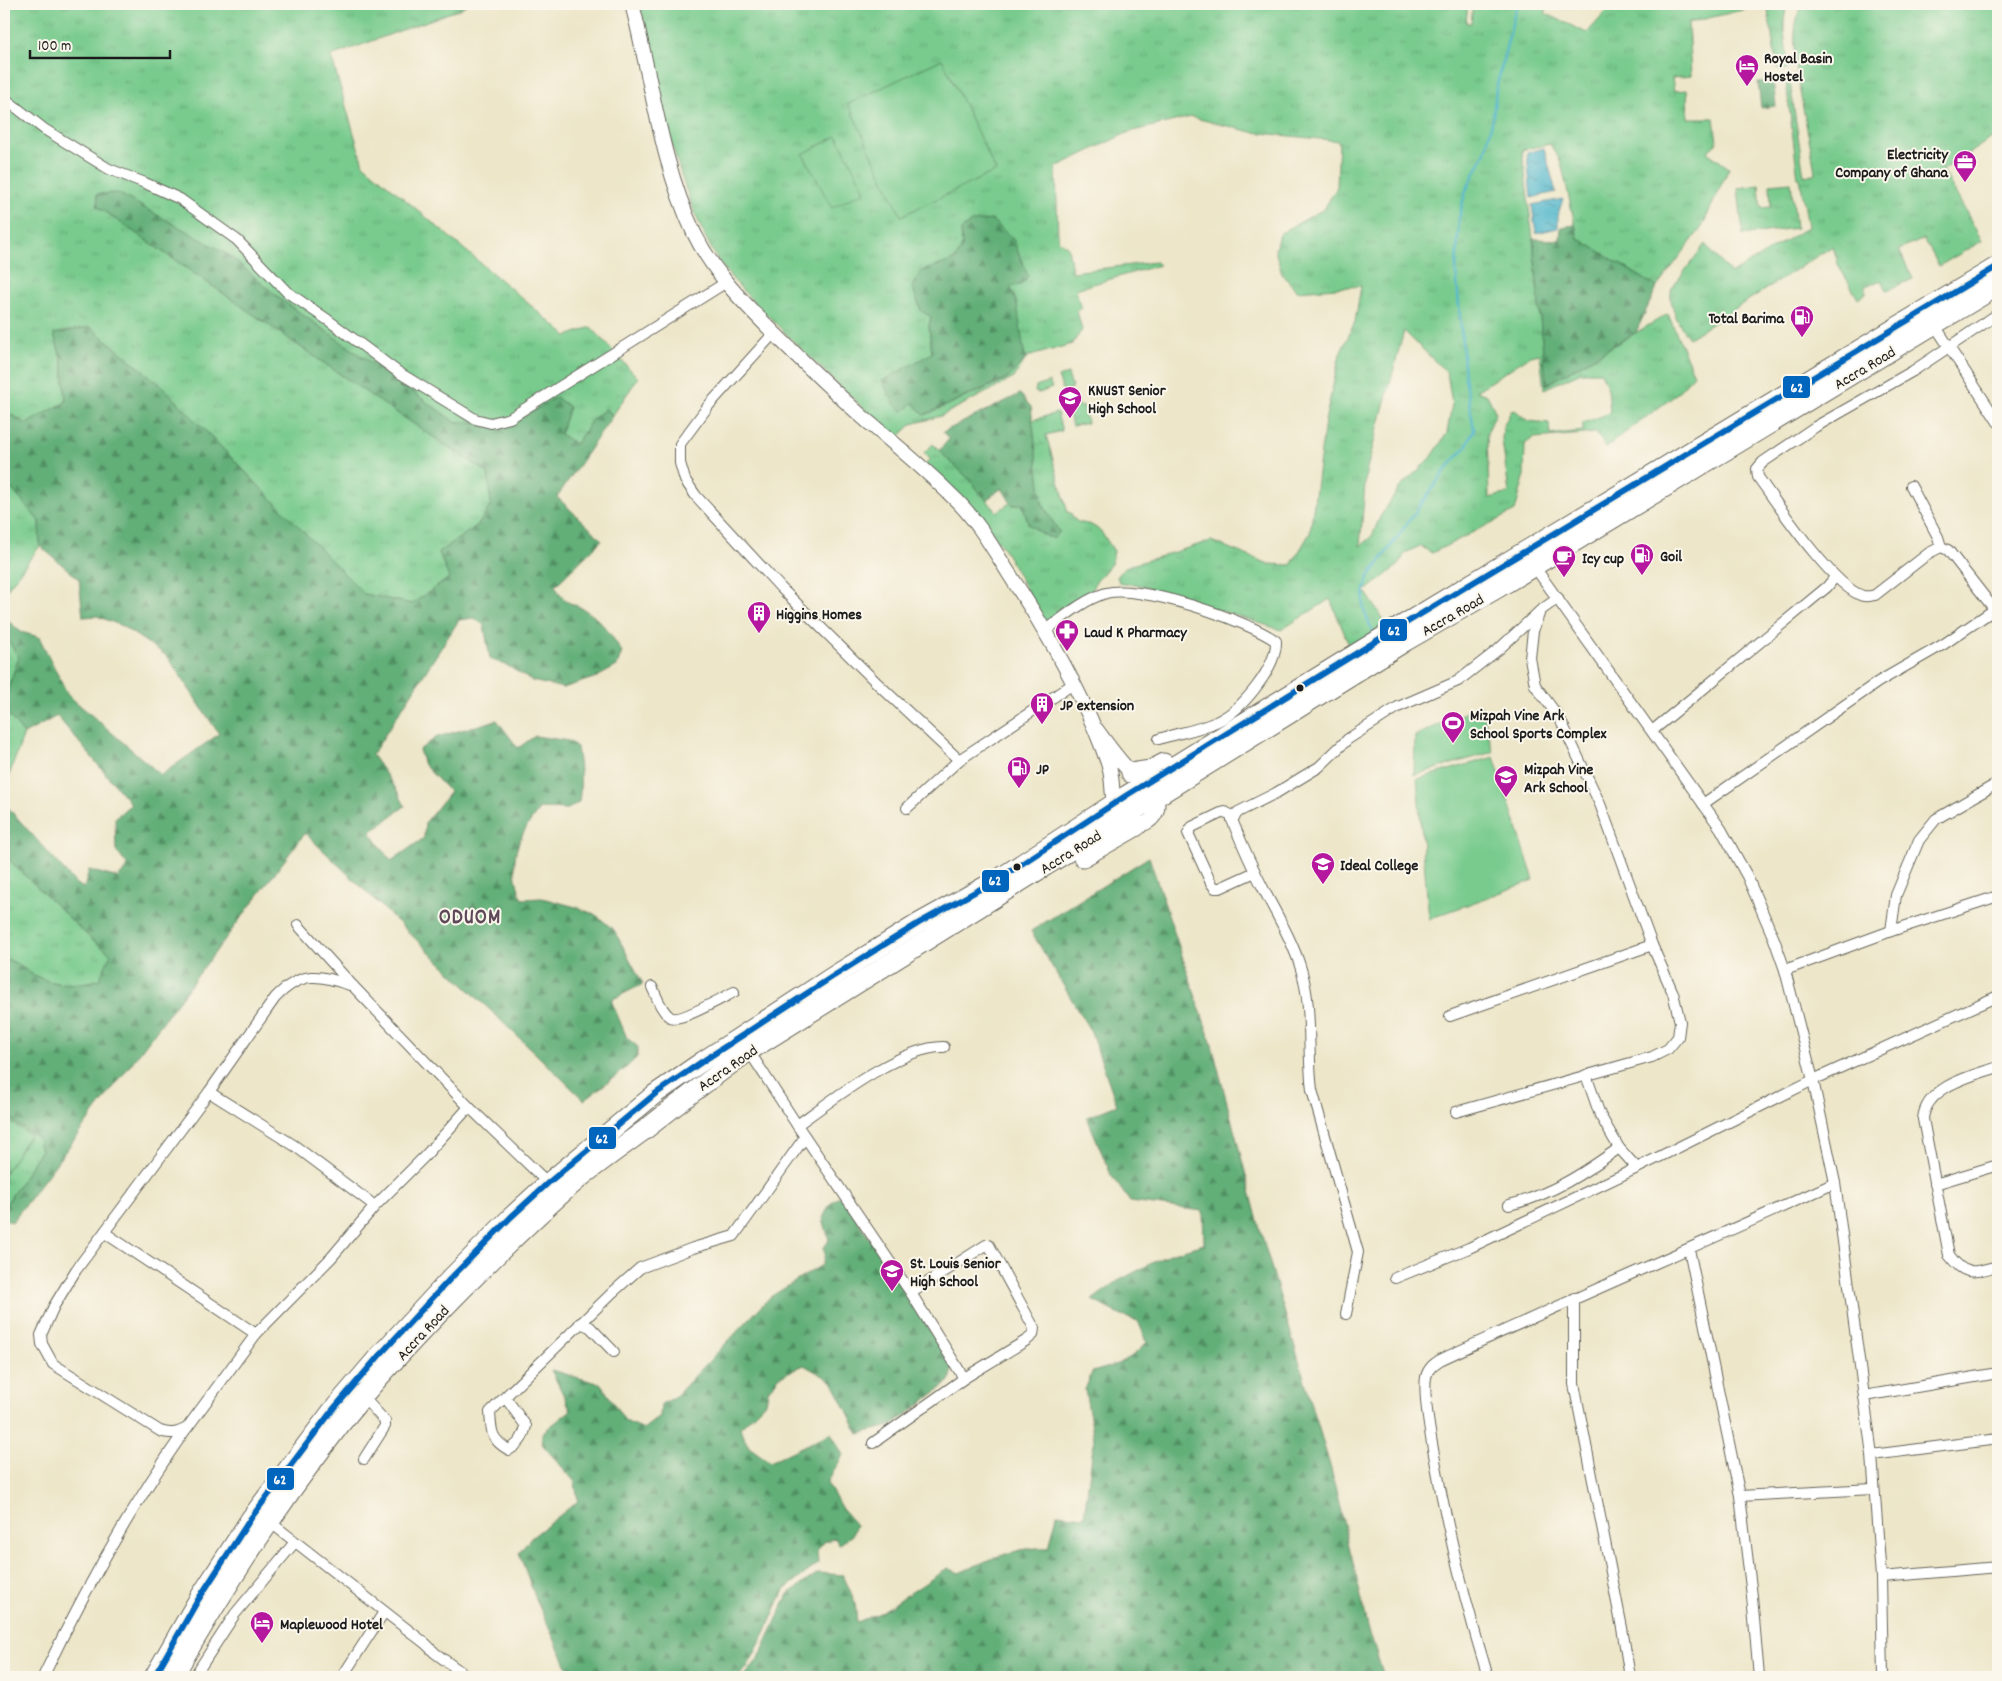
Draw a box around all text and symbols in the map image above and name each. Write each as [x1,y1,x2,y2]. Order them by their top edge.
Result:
scale bar [30,28,170,60]
text: 100 m [38,36,71,58]
place label: Royal Basin Hostel [1764,48,1833,89]
hotel icon: Royal Basin Hostel [1734,53,1760,87]
place label: Electricity Company of Ghana [1835,144,1950,185]
office icon: Electricity Company of Ghana [1952,149,1978,183]
fuel station icon: Total Barima [1789,304,1815,338]
place label: Total Barima [1709,308,1785,331]
street label: Accra Road [1830,342,1901,397]
line badge: 62 [1782,375,1811,399]
text: 62 [1791,379,1803,399]
place label: KNUST Senior High School [1088,380,1167,421]
school or university icon: KNUST Senior High School [1057,385,1083,419]
fuel station icon: Goil [1629,542,1655,576]
cafe icon: Icy cup [1551,544,1577,578]
place label: Goil [1660,546,1682,569]
place label: Icy cup [1582,548,1624,571]
street label: Accra Road [1418,589,1489,643]
building icon: Higgins Homes [746,600,772,634]
place label: Higgins Homes [776,604,862,627]
pharmacy icon: Laud K Pharmacy [1054,618,1080,652]
line badge: 62 [1379,618,1408,642]
place label: Laud K Pharmacy [1084,622,1188,645]
text: 62 [1388,622,1400,642]
unlabelled marker [1295,683,1305,693]
building icon: JP extension [1029,691,1055,725]
place label: JP extension [1060,695,1134,718]
place label: Mizpah Vine Ark School Sports Complex [1470,705,1607,746]
sports icon: Mizpah Vine Ark School Sports Complex [1440,710,1466,744]
fuel station icon: JP [1006,755,1032,789]
place label: JP [1036,759,1050,782]
place label: Mizpah Vine Ark School [1524,759,1593,800]
school or university icon: Mizpah Vine Ark School [1493,764,1519,798]
street label: Accra Road [1036,825,1107,881]
school or university icon: Ideal College [1310,851,1336,885]
place label: Ideal College [1340,855,1418,878]
unlabelled marker [1012,862,1022,872]
line badge: 62 [981,869,1010,893]
text: 62 [989,872,1001,892]
district label: ODUOM [439,904,501,934]
street label: Accra Road [694,1040,763,1098]
line badge: 62 [588,1126,617,1150]
text: 62 [596,1130,608,1150]
place label: St. Louis Senior High School [910,1253,1002,1294]
school or university icon: St. Louis Senior High School [879,1258,905,1292]
street label: Accra Road [392,1301,456,1367]
line badge: 62 [266,1467,295,1491]
text: 62 [274,1471,286,1491]
hotel icon: Maplewood Hotel [249,1610,275,1644]
place label: Maplewood Hotel [280,1614,383,1637]

